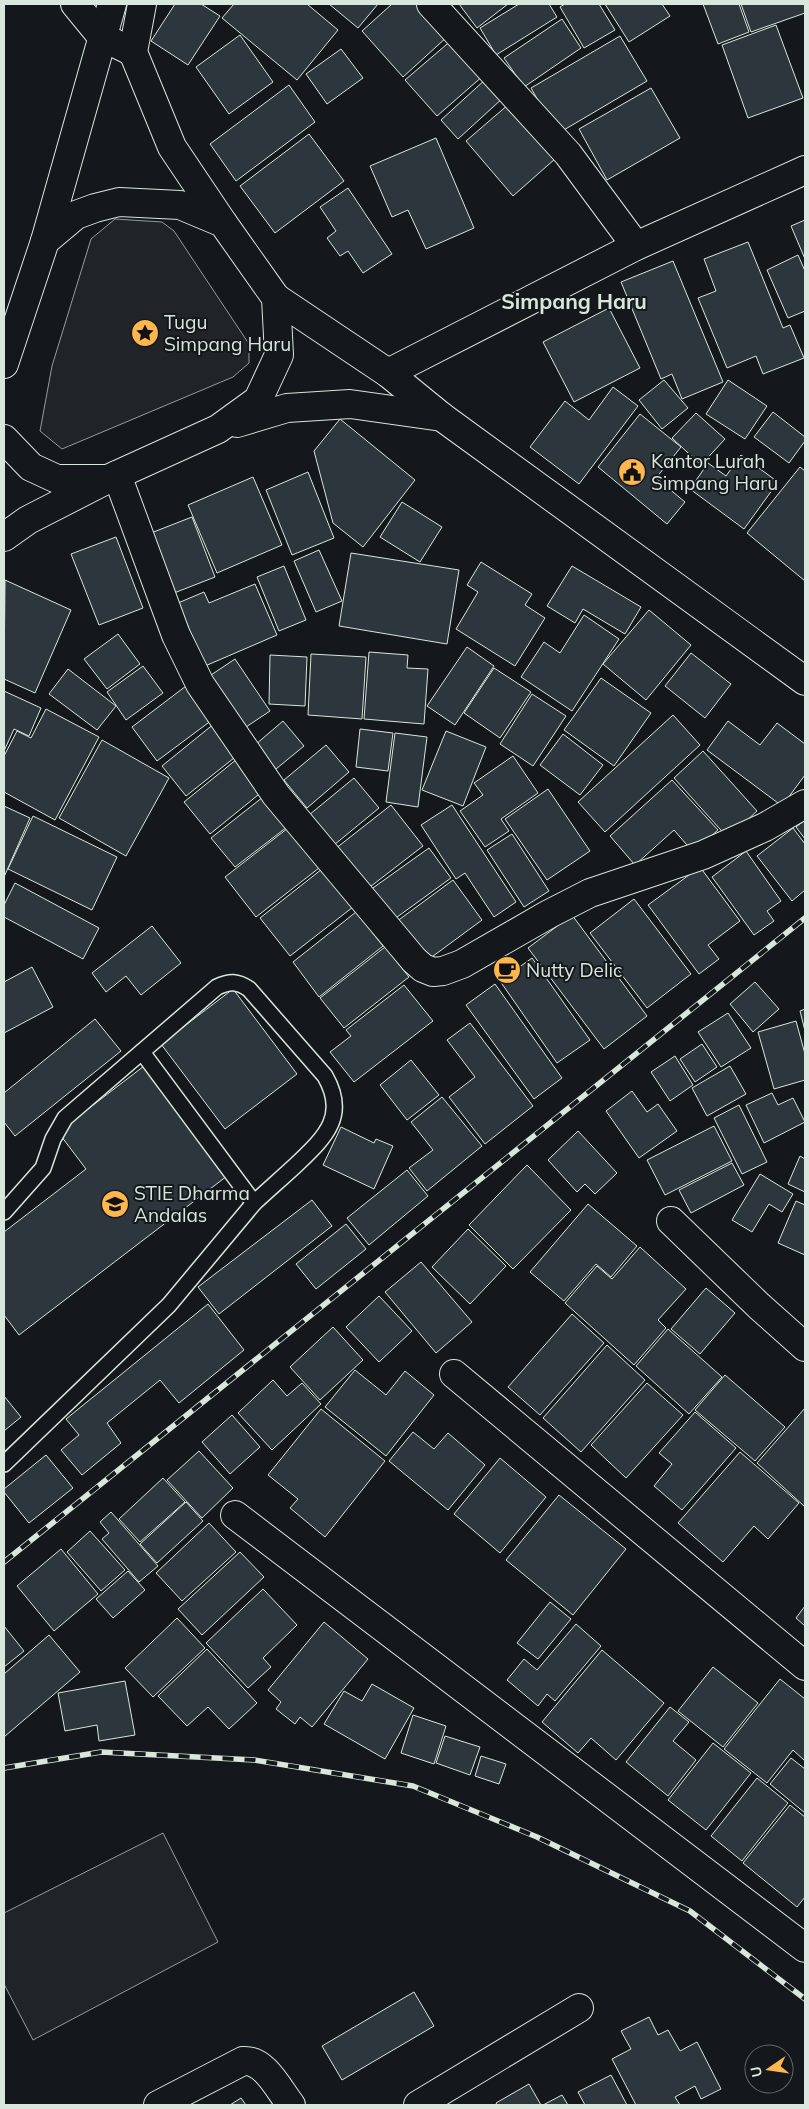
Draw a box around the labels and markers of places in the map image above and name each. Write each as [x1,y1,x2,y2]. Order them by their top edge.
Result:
place label: Tugu Simpang Haru [164,310,291,356]
place icon: Tugu Simpang Haru [130,318,160,348]
place label: Kantor Lurah Simpang Haru [651,449,778,495]
public building icon: Kantor Lurah Simpang Haru [617,457,647,487]
cafe icon: Nutty Delic [492,955,522,985]
place label: Nutty Delic [526,958,622,982]
place label: STIE Dharma Andalas [134,1181,250,1227]
school or university icon: STIE Dharma Andalas [100,1189,130,1219]

